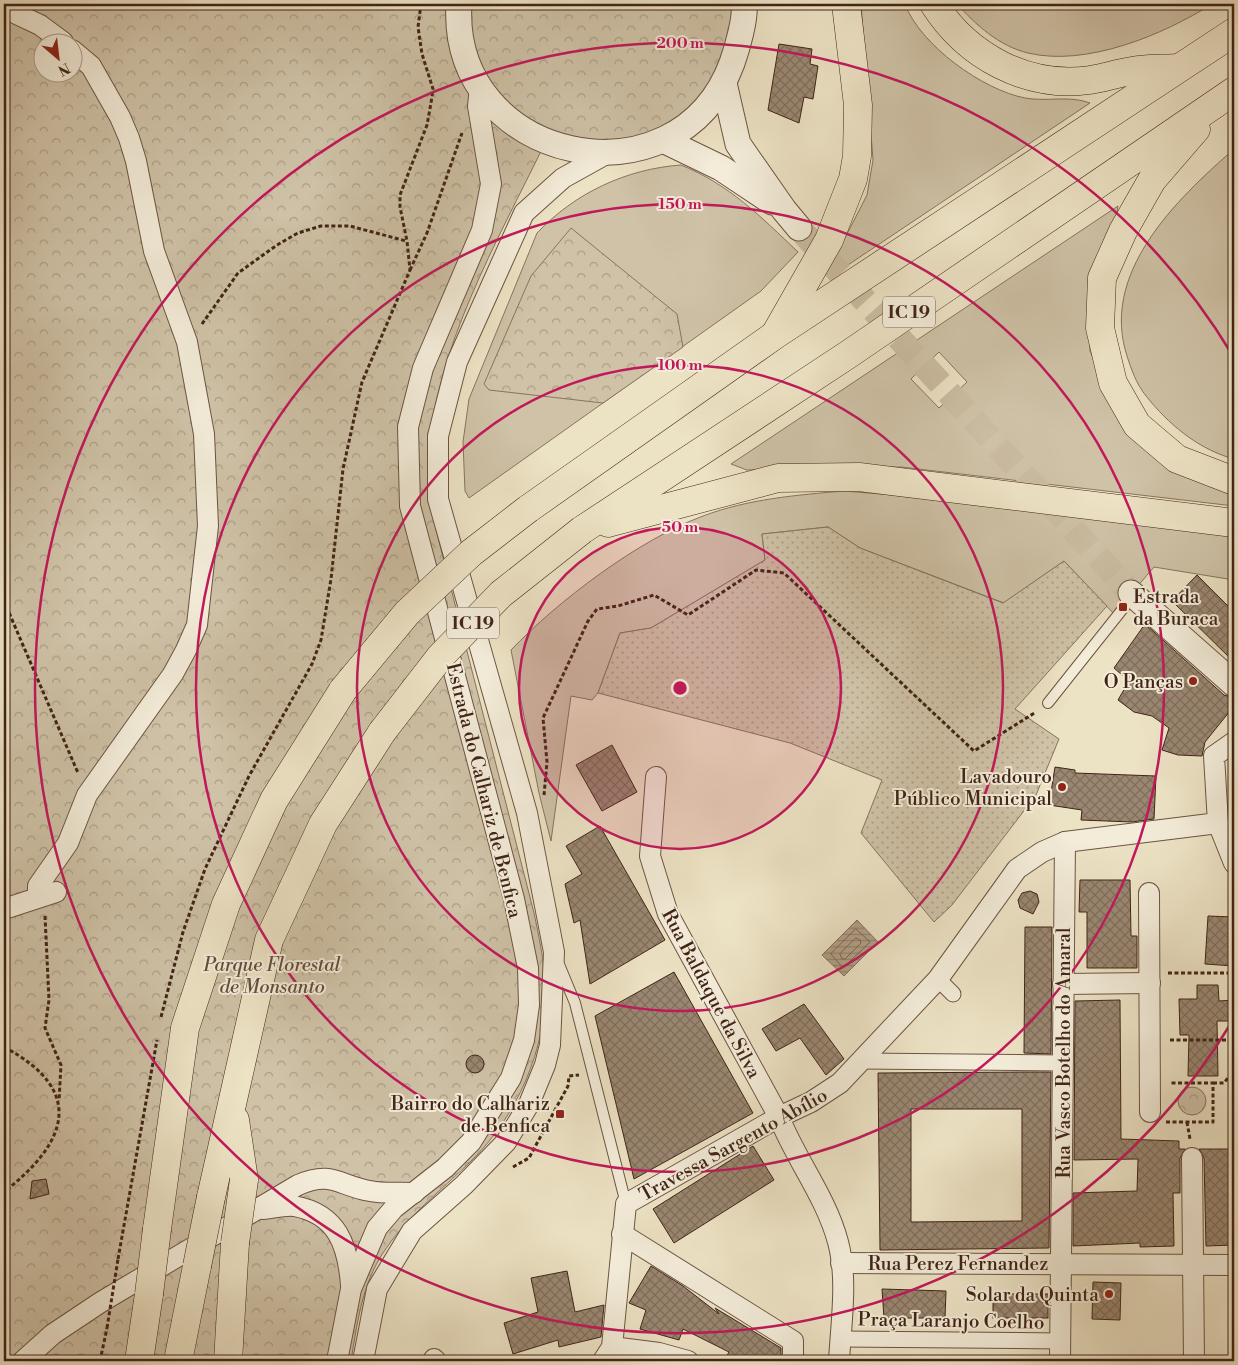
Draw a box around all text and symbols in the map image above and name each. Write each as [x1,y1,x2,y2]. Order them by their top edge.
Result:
north arrow [32,32,82,82]
text: 200 m [656,34,704,53]
text: N [55,58,73,79]
text: 150 m [658,195,702,214]
road number: IC 19 [883,296,935,328]
text: 100 m [658,356,703,375]
text: 50 m [662,518,698,537]
place label: Estrada da Buraca [1133,585,1219,631]
marker: Estrada da Buraca [1117,601,1129,613]
road number: IC 19 [447,608,499,638]
street label: Estrada do Calhariz de Benfica [441,660,527,921]
place label: O Panças [1104,670,1183,694]
marker: O Panças [1187,675,1199,687]
centre of rings [671,679,689,697]
place label: Lavadouro Público Municipal [894,765,1052,811]
marker: Lavadouro Público Municipal [1056,781,1068,793]
street label: Rua Baldaque da Silva [656,904,766,1083]
street label: Rua Vasco Botelho do Amaral [1052,927,1076,1179]
park label: Parque Florestal de Monsanto [202,953,341,999]
street label: Travessa Sargento Abílio [635,1083,832,1207]
place label: Bairro do Calhariz de Benfica [390,1092,550,1138]
marker: Bairro do Calhariz de Benfica [554,1108,566,1120]
street label: Rua Perez Fernandez [868,1252,1048,1276]
place label: Solar da Quinta [966,1283,1099,1307]
marker: Solar da Quinta [1103,1288,1115,1300]
street label: Praça Laranjo Coelho [857,1307,1045,1335]

